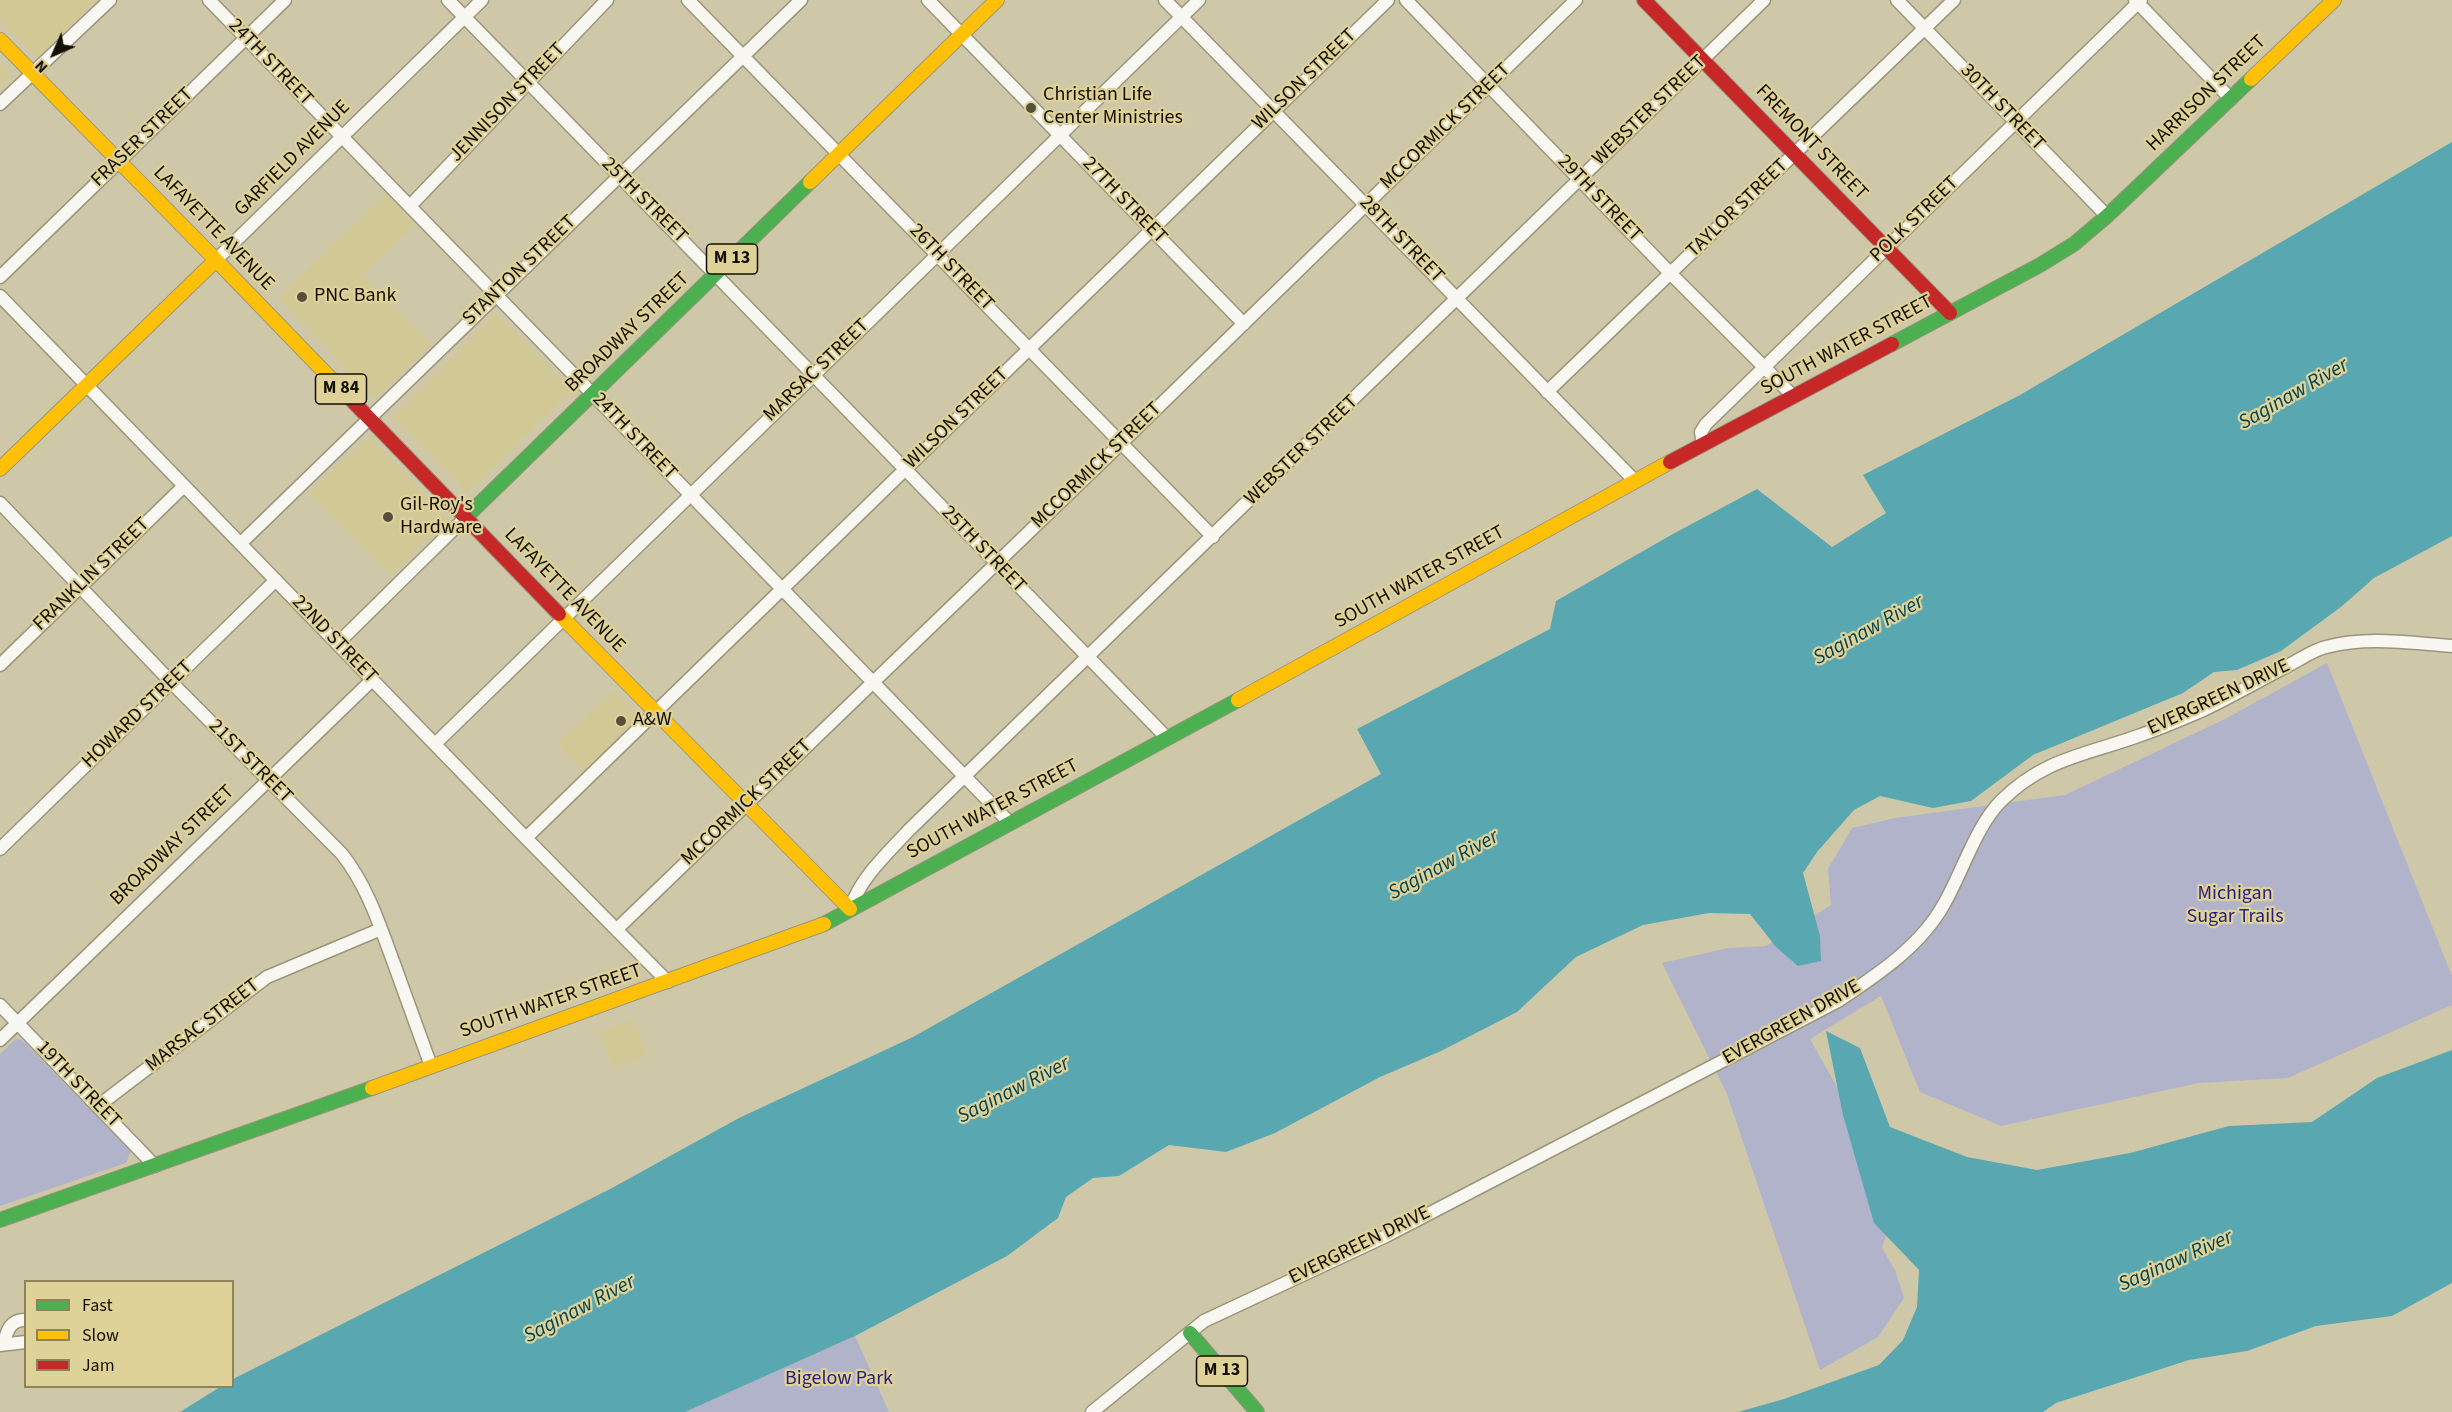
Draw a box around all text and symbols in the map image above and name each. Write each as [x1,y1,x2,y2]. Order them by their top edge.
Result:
street label: 24TH STREET [223,14,317,112]
north arrow [24,24,84,84]
street label: WILSON STREET [1248,24,1362,136]
street label: HARRISON STREET [2142,31,2272,157]
street label: JENNISON STREET [445,38,571,168]
street label: WEBSTER STREET [1588,51,1712,171]
text: N [30,55,53,78]
street label: MCCORMICK STREET [1376,59,1516,195]
street label: 30TH STREET [1955,59,2049,157]
street label: FREMONT STREET [1750,80,1872,206]
street label: FRASER STREET [87,83,199,193]
place label: Christian Life Center Ministries [1043,84,1183,131]
street label: GARFIELD AVENUE [230,96,356,222]
marker: Christian Life Center Ministries [1024,101,1038,115]
street label: 29TH STREET [1552,150,1646,248]
street label: 27TH STREET [1077,152,1171,250]
street label: 25TH STREET [596,153,692,249]
street label: TAYLOR STREET [1682,154,1794,264]
street label: LAFAYETTE AVENUE [147,162,279,296]
street label: POLK STREET [1866,172,1964,268]
street label: 28TH STREET [1354,191,1448,289]
street label: STANTON STREET [458,211,582,331]
street label: 26TH STREET [904,219,998,317]
road number: M 13 [706,244,758,274]
street label: BROADWAY STREET [561,268,695,398]
place label: PNC Bank [314,285,396,309]
marker: PNC Bank [295,290,309,304]
street label: SOUTH WATER STREET [1757,291,1937,401]
street label: MARSAC STREET [759,315,875,427]
water label: Saginaw River [2235,353,2353,437]
street label: WILSON STREET [900,363,1014,475]
road number: M 84 [316,374,366,404]
street label: 24TH STREET [587,388,681,486]
street label: WEBSTER STREET [1240,391,1364,511]
street label: MCCORMICK STREET [1027,398,1167,534]
place label: Gil-Roy's Hardware [400,494,482,541]
street label: 25TH STREET [936,501,1030,599]
marker: Gil-Roy's Hardware [381,510,395,524]
street label: FRANKLIN STREET [29,513,155,637]
street label: SOUTH WATER STREET [1331,521,1509,635]
street label: LAFAYETTE AVENUE [498,524,630,658]
water label: Saginaw River [1809,590,1929,672]
street label: 22ND STREET [286,591,382,689]
street label: EVERGREEN DRIVE [2144,655,2294,741]
street label: HOWARD STREET [78,656,198,774]
place label: A&W [633,709,672,733]
marker: A&W [614,714,628,728]
street label: 21ST STREET [203,715,297,809]
street label: MCCORMICK STREET [677,735,817,871]
street label: SOUTH WATER STREET [903,755,1083,865]
street label: BROADWAY STREET [106,781,240,911]
water label: Saginaw River [1384,825,1504,907]
park label: Michigan Sugar Trails [2186,883,2284,930]
street label: SOUTH WATER STREET [457,960,645,1044]
street label: MARSAC STREET [141,974,265,1078]
street label: EVERGREEN DRIVE [1719,975,1865,1071]
street label: 19TH STREET [31,1036,125,1134]
water label: Saginaw River [954,1052,1074,1130]
street label: EVERGREEN DRIVE [1285,1201,1435,1291]
water label: Saginaw River [2115,1226,2237,1298]
water label: Saginaw River [520,1270,640,1350]
legend [24,1280,234,1388]
text: Fast [82,1293,113,1318]
text: Slow [82,1323,119,1348]
text: Jam [82,1353,115,1378]
road number: M 13 [1196,1356,1248,1386]
park label: Bigelow Park [785,1368,893,1392]

